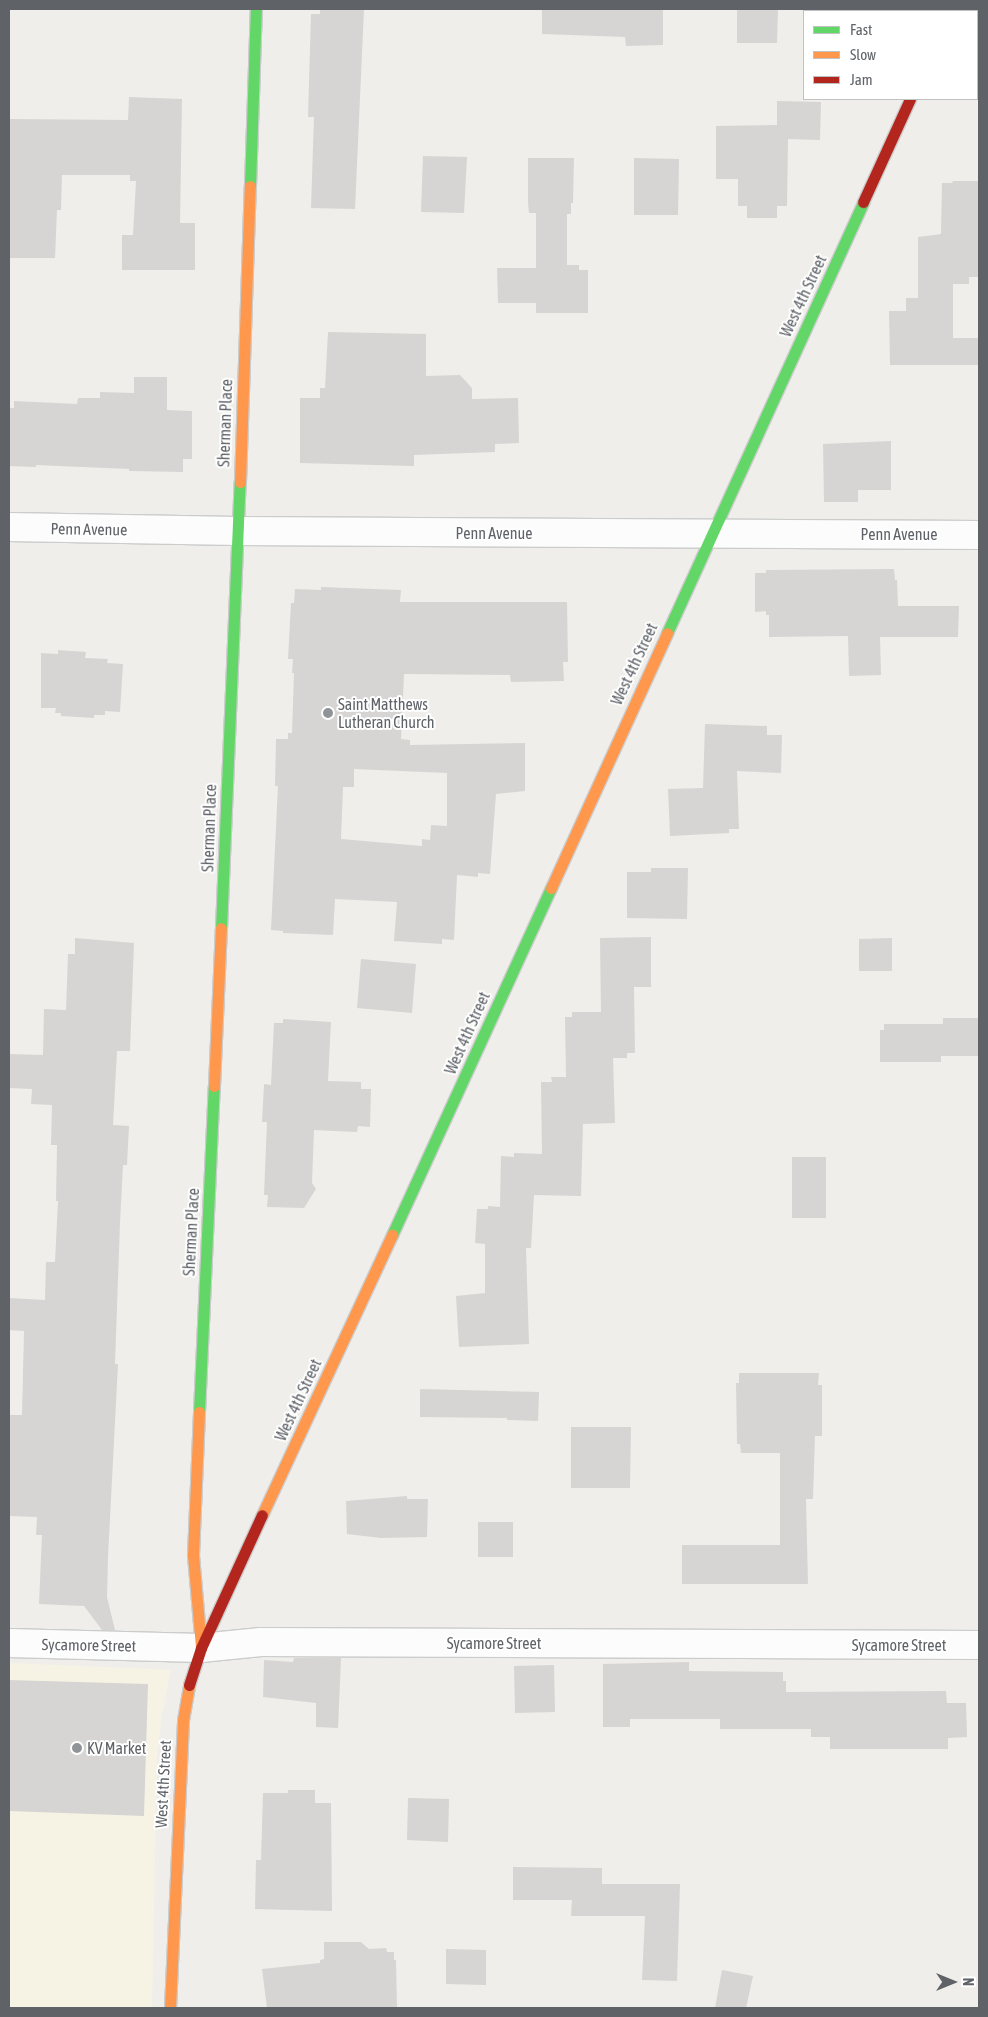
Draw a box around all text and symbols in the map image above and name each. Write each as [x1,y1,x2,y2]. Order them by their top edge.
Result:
legend [803,10,978,100]
text: Fast [850,21,872,38]
text: Slow [850,46,876,63]
text: Jam [850,71,873,88]
street label: West 4th Street [776,252,830,340]
street label: Sherman Place [214,379,236,467]
street label: Penn Avenue [50,519,128,539]
street label: Penn Avenue [456,523,532,543]
street label: Penn Avenue [861,524,937,544]
street label: West 4th Street [607,620,661,708]
place label: Saint Matthews Lutheran Church [338,694,434,732]
marker: Saint Matthews Lutheran Church [322,707,334,719]
street label: Sherman Place [198,784,220,872]
street label: West 4th Street [440,989,494,1077]
street label: Sherman Place [179,1188,203,1276]
street label: West 4th Street [271,1356,325,1444]
street label: Sycamore Street [447,1633,541,1653]
street label: Sycamore Street [42,1635,136,1655]
street label: Sycamore Street [852,1635,946,1655]
place label: KV Market [87,1738,146,1758]
street label: West 4th Street [151,1740,175,1828]
marker: KV Market [71,1742,83,1754]
north arrow [928,1957,978,2007]
text: N [960,1978,976,1986]

